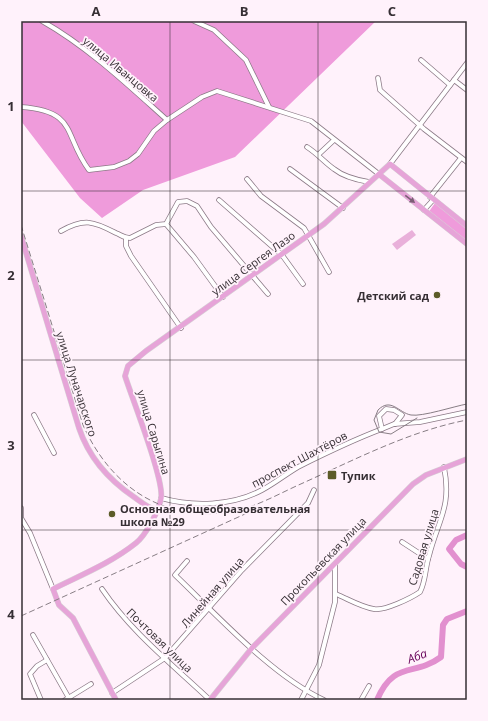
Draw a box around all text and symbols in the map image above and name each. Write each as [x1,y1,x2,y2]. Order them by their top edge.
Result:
text: A [92,2,101,20]
text: B [240,2,249,20]
text: C [388,2,396,20]
street label: улица Иванцовка [80,33,162,105]
text: 1 [7,97,15,115]
one-way arrow [405,195,416,203]
street label: улица Сергея Лазо [208,227,298,298]
text: 2 [7,266,15,284]
place label: Детский сад [357,288,430,303]
marker: Детский сад [432,290,442,300]
street label: улица Луначарского [53,330,101,439]
street label: улица Сарыгина [134,388,174,476]
street label: проспект Шахтёров [249,427,349,491]
text: 3 [7,436,15,454]
place label: Тупик [341,468,376,483]
marker: Тупик [326,469,338,481]
place label: Основная общеобразовательная школа №29 [120,501,310,529]
street label: Садовая улица [404,507,442,587]
marker: Основная общеобразовательная школа №29 [107,509,117,519]
street label: Прокопьевская улица [277,514,369,608]
street label: Линейная улица [177,554,247,630]
text: 4 [7,605,15,623]
street label: Почтовая улица [124,605,196,675]
water label: Аба [404,645,430,668]

